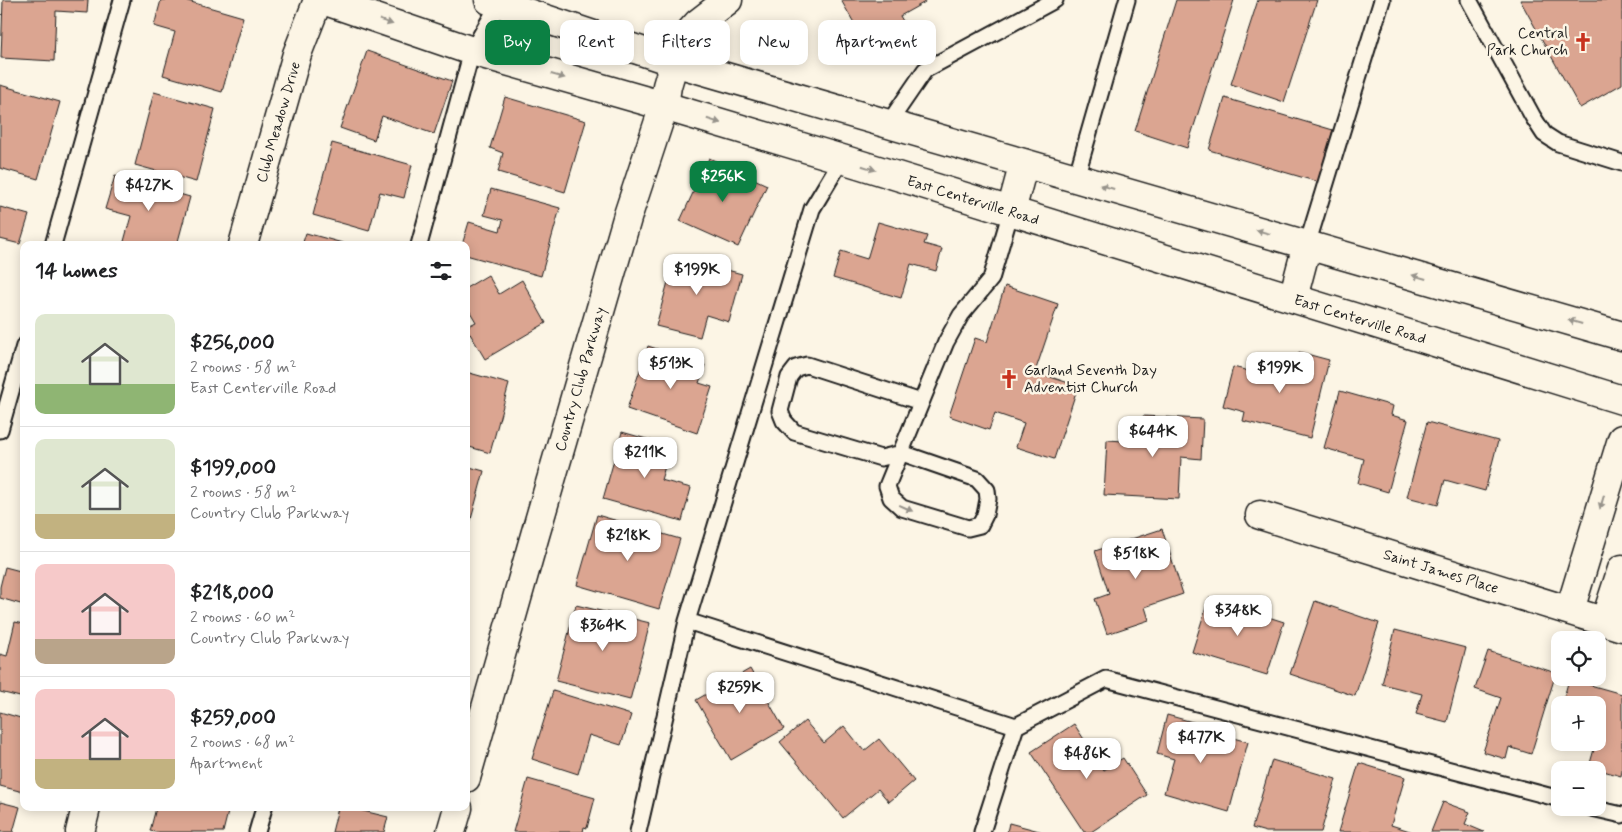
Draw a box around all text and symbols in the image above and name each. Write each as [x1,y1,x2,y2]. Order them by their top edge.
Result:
one-way arrow [379,18,394,26]
chip: Buy [485,20,550,65]
chip: Rent [560,20,634,65]
chip: Filters [644,20,730,65]
chip: New [740,20,808,65]
chip: Apartment [818,20,936,65]
place label: Central Park Church [1487,24,1568,61]
church icon: Central Park Church [1572,31,1594,53]
street label: Club Meadow Drive [252,59,306,185]
one-way arrow [550,72,565,80]
one-way arrow [706,117,721,125]
pin: $256K [688,160,758,203]
one-way arrow [862,164,877,172]
text: $256K [701,166,745,187]
pin: $427K [114,170,184,212]
street label: East Centerville Road [904,171,1041,231]
text: $427K [125,175,173,196]
one-way arrow [1099,183,1114,191]
one-way arrow [1255,228,1270,236]
pin: $199K [662,254,732,296]
text: 14 homes [35,257,118,285]
icon: filters [427,257,455,285]
text: $199K [674,259,720,280]
one-way arrow [1411,273,1427,281]
street label: East Centerville Road [1291,290,1428,350]
street label: Country Club Parkway [551,305,611,454]
one-way arrow [1568,318,1583,326]
text: $256,000 [190,329,275,357]
icon: home [75,334,135,394]
pin: $513K [636,348,706,390]
pin: $199K [1245,352,1315,394]
text: $513K [649,353,693,374]
text: 2 rooms · 58 m² [190,357,296,378]
text: $199K [1257,357,1303,378]
place label: Garland Seventh Day Adventist Church [1024,361,1157,398]
church icon: Garland Seventh Day Adventist Church [998,368,1020,390]
text: East Centerville Road [190,378,336,399]
pin: $644K [1118,416,1188,458]
text: $644K [1129,421,1177,442]
pin: $211K [610,436,680,479]
text: $211K [624,442,666,463]
text: $199,000 [190,454,276,482]
icon: home [75,459,135,519]
text: 2 rooms · 58 m² [190,482,296,503]
one-way arrow [1598,495,1606,510]
text: Country Club Parkway [190,503,349,524]
one-way arrow [898,503,913,512]
pin: $218K [593,520,663,562]
text: $218K [606,525,650,546]
pin: $518K [1101,538,1171,580]
text: $518K [1113,543,1159,564]
street label: Saint James Place [1381,545,1501,599]
text: $218,000 [190,579,274,607]
icon: home [75,584,135,644]
pin: $348K [1203,594,1273,637]
text: $348K [1215,600,1261,621]
text: 2 rooms · 60 m² [190,607,295,628]
pin: $364K [568,610,638,652]
text: $364K [580,615,626,636]
text: Country Club Parkway [190,628,349,649]
map controls [1551,631,1606,816]
button: locate [1551,631,1606,686]
pin: $259K [705,672,775,714]
text: $259K [717,677,763,698]
button: + [1551,696,1606,751]
text: $259,000 [190,704,276,732]
icon: home [75,709,135,769]
pin: $477K [1166,722,1236,764]
text: $477K [1178,727,1225,748]
text: 2 rooms · 68 m² [190,732,295,753]
pin: $486K [1052,738,1122,780]
text: $486K [1064,743,1110,764]
text: Apartment [190,753,263,774]
button: − [1551,761,1606,816]

